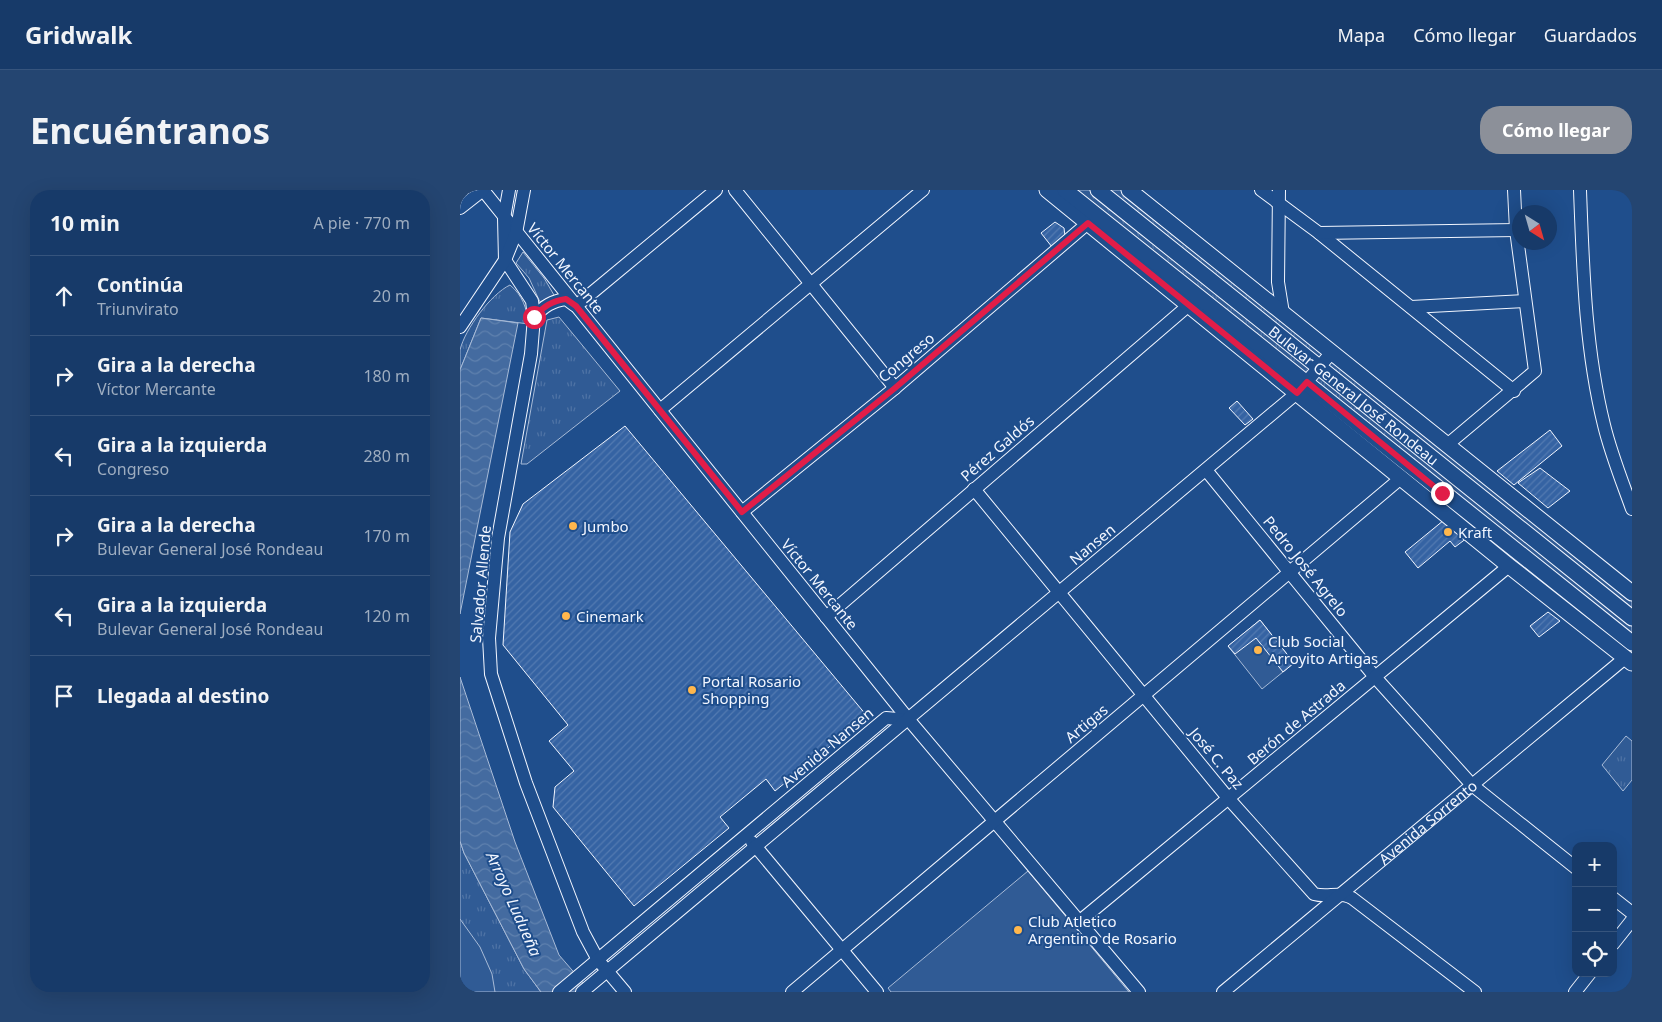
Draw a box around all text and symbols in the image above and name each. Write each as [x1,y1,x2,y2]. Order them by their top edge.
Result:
text: Gridwalk [25,18,132,51]
text: Mapa [1338,23,1385,47]
text: Cómo llegar [1413,23,1516,47]
text: Guardados [1544,23,1637,47]
button: Cómo llegar [1480,106,1632,154]
text: Encuéntranos [30,107,270,154]
north arrow [1512,205,1557,250]
text: 10 min [50,209,120,237]
text: A pie · 770 m [313,212,410,234]
street label: Víctor Mercante [523,218,609,318]
text: Continúa [97,272,183,298]
icon: ahead [50,282,78,310]
text: 20 m [373,285,410,307]
text: Triunvirato [97,298,179,320]
route start [523,306,546,329]
street label: Bulevar General José Rondeau [1265,321,1443,469]
street label: Congreso [874,328,938,386]
text: Gira a la derecha [97,352,256,378]
icon: right [50,362,78,390]
text: 180 m [363,365,410,387]
text: Víctor Mercante [97,378,216,400]
street label: Pérez Galdós [956,410,1038,486]
text: Gira a la izquierda [97,432,267,458]
icon: left [50,442,78,470]
text: 280 m [363,445,410,467]
text: Congreso [97,458,169,480]
route end [1431,482,1454,505]
street label: Pedro José Agrelo [1259,511,1353,621]
text: Gira a la derecha [97,512,256,538]
place label: Jumbo [581,516,629,536]
street label: Nansen [1065,519,1119,569]
marker: Jumbo [567,520,579,532]
icon: right [50,522,78,550]
place label: Kraft [1458,522,1493,542]
text: 170 m [363,525,410,547]
street label: Salvador Allende [465,525,495,643]
marker: Kraft [1442,526,1454,538]
street label: Víctor Mercante [777,534,863,634]
text: Bulevar General José Rondeau [97,538,323,560]
text: Gira a la izquierda [97,592,267,618]
icon: left [50,602,78,630]
text: 120 m [363,605,410,627]
place label: Cinemark [576,606,644,626]
marker: Cinemark [560,610,572,622]
text: Bulevar General José Rondeau [97,618,323,640]
place label: Club Social Arroyito Artigas [1268,631,1378,668]
marker: Club Social Arroyito Artigas [1252,644,1264,656]
place label: Portal Rosario Shopping [702,671,801,708]
street label: Berón de Astrada [1243,675,1349,769]
icon: arrive [50,682,78,710]
text: Llegada al destino [97,683,269,709]
marker: Portal Rosario Shopping [686,684,698,696]
street label: Artigas [1060,699,1112,747]
street label: Avenida Nansen [777,703,877,791]
street label: José C. Paz [1184,721,1249,793]
street label: Avenida Sorrento [1374,775,1481,869]
map controls [1572,842,1617,977]
button: + [1572,842,1617,887]
water label: Arroyo Ludueña [481,847,547,960]
button: − [1572,887,1617,932]
place label: Club Atletico Argentino de Rosario [1028,911,1177,948]
marker: Club Atletico Argentino de Rosario [1012,924,1024,936]
button: locate [1572,932,1617,977]

